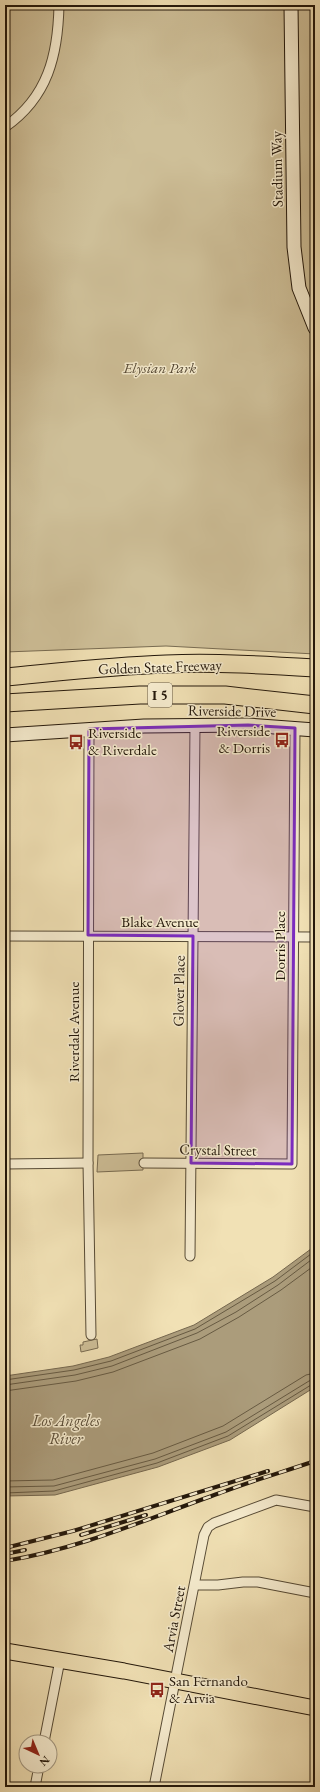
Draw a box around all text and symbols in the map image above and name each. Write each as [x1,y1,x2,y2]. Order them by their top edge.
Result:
street label: Stadium Way [266,130,287,207]
park label: Elysian Park [123,358,197,377]
street label: Golden State Freeway [98,655,223,678]
road number: I 5 [148,683,172,707]
street label: Riverside Drive [188,700,277,721]
place label: Riverside & Dorris [217,721,270,757]
place label: Riverside & Riverdale [88,723,157,759]
bus stop icon: Riverside & Dorris [273,731,291,749]
bus stop icon: Riverside & Riverdale [67,733,85,751]
street label: Dorris Place [270,911,289,981]
street label: Blake Avenue [121,912,199,931]
street label: Glover Place [168,955,189,1027]
street label: Riverdale Avenue [64,982,83,1082]
street label: Crystal Street [179,1139,257,1160]
water label: Los Angeles River [31,1410,100,1449]
street label: Arvia Street [158,1584,189,1655]
place label: San Fernando & Arvia [169,1671,248,1707]
bus stop icon: San Fernando & Arvia [148,1681,166,1699]
north arrow [18,1734,58,1774]
text: N [37,1753,53,1769]

